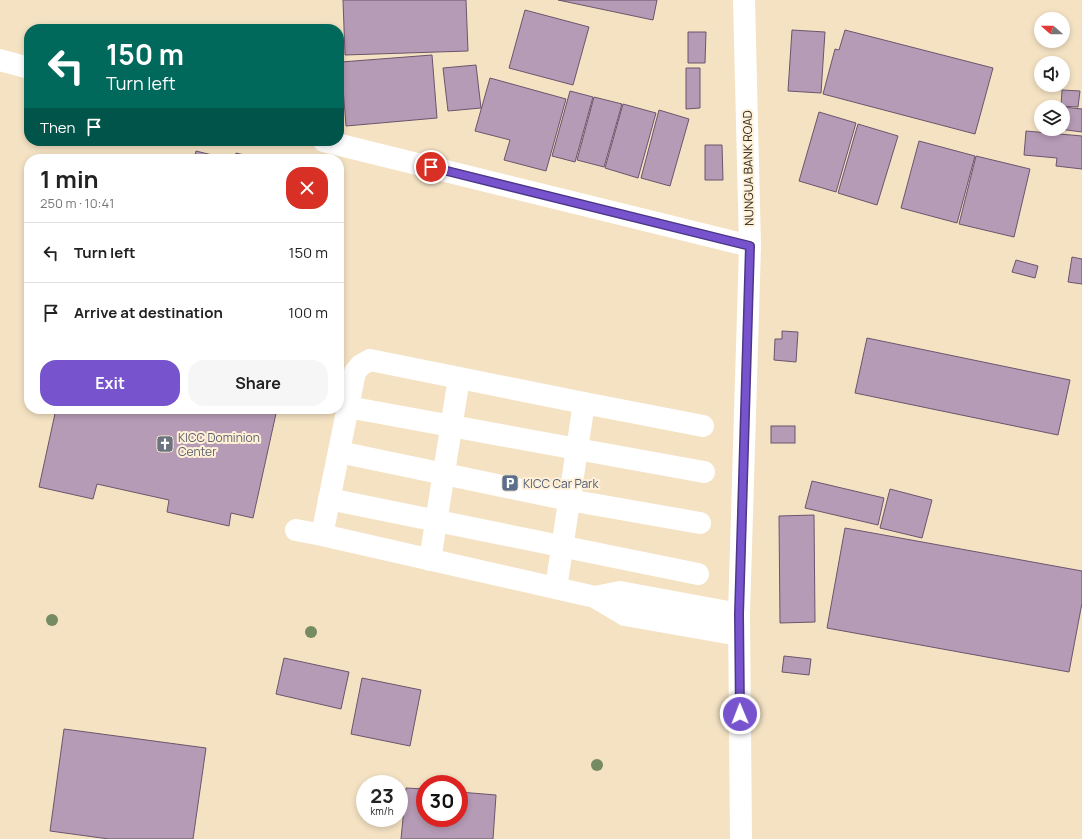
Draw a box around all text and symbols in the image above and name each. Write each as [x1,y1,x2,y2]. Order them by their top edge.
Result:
north arrow [1034,12,1070,48]
map controls [1034,12,1070,136]
text: 150 m [106,35,184,73]
icon: left [40,40,92,92]
button: sound [1034,56,1070,92]
text: Turn left [106,71,176,95]
button: layers [1034,100,1070,136]
street label: NUNGUA BANK ROAD [738,110,758,226]
icon: arrive [83,116,105,138]
text: Then [40,117,75,138]
pin [414,150,448,184]
icon: arrive [420,156,442,178]
text: 1 min [40,162,99,195]
button: close [286,167,328,209]
text: 250 m · 10:41 [40,194,114,212]
icon: left [40,242,62,264]
text: Turn left [74,242,136,263]
text: 150 m [289,242,328,263]
icon: arrive [40,302,62,324]
text: Arrive at destination [74,302,223,323]
text: 100 m [288,302,328,323]
button: Exit [40,360,180,406]
button: Share [188,360,328,406]
place label: KICC Dominion Center [178,429,260,460]
church icon: KICC Dominion Center [155,434,175,454]
parking icon: KICC Car Park [500,473,520,493]
place label: KICC Car Park [523,475,599,492]
position arrow [719,693,761,735]
speed limit sign: 30 [416,775,468,827]
text: 23 [370,782,394,809]
text: km/h [370,804,394,818]

